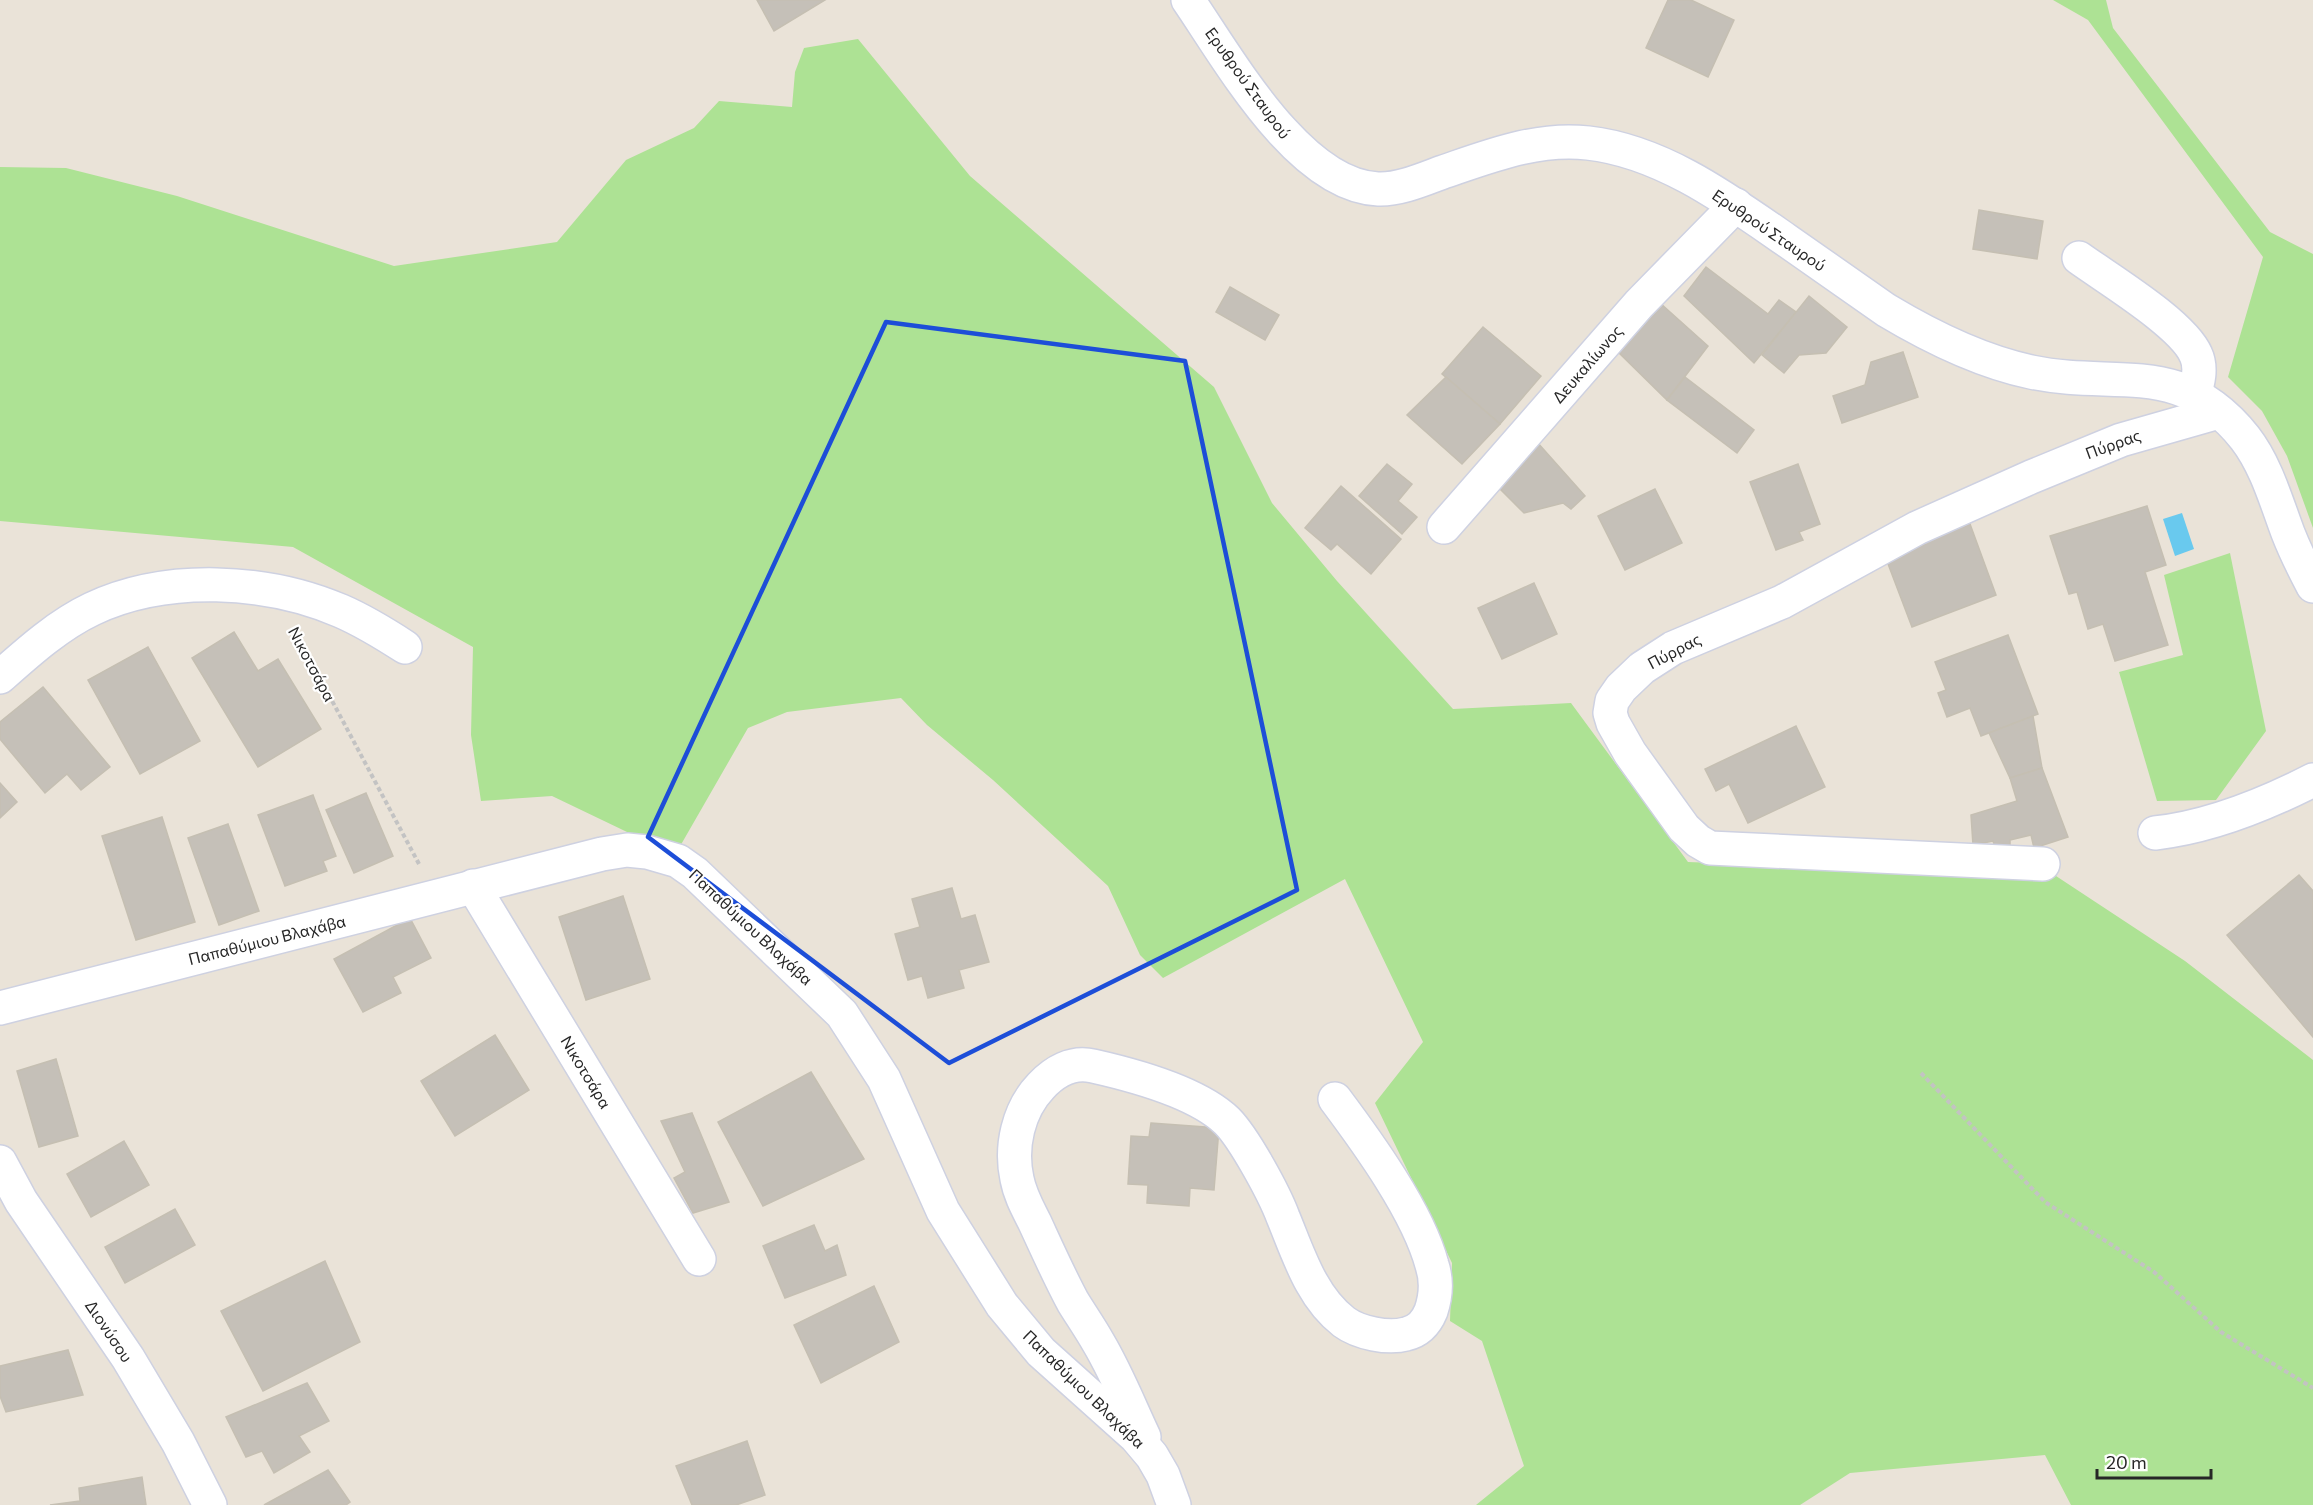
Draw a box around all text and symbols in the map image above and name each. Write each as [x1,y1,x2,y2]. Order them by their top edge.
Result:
street label: Ερυθρού Σταυρού [1202,23,1295,142]
street label: Ερυθρού Σταυρού [1709,185,1830,275]
street label: Δευκαλίωνος [1548,321,1626,407]
street label: Πύρρας [2083,425,2143,462]
street label: Νικοτσάρα [285,623,340,704]
street label: Πύρρας [1644,629,1704,672]
street label: Παπαθύμιου Βλαχάβα [686,865,817,989]
street label: Παπαθύμιου Βλαχάβα [186,911,348,968]
street label: Νικοτσάρα [557,1032,616,1112]
street label: Διονύσου [82,1296,137,1365]
street label: Παπαθύμιου Βλαχάβα [1020,1326,1149,1452]
scale bar [2097,1442,2211,1480]
text: 20 m [2106,1451,2147,1473]

